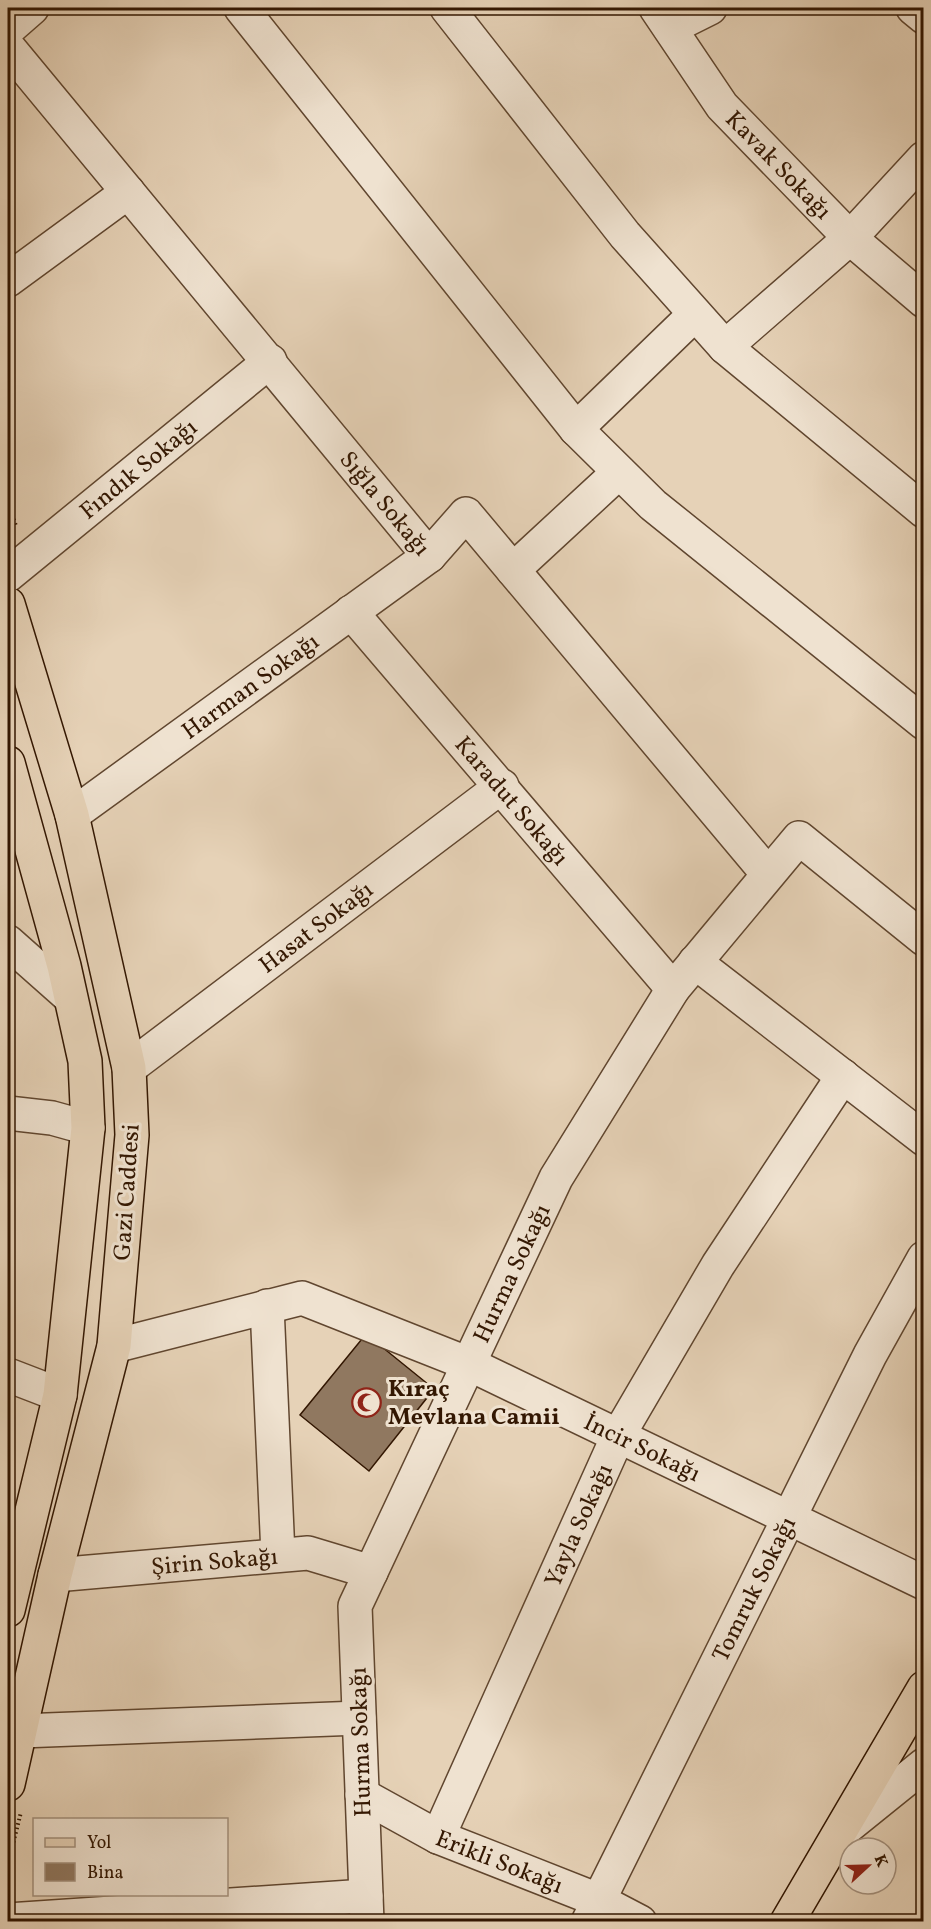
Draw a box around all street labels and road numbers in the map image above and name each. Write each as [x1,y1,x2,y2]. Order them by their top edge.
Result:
street label: Kavak Sokağı [716,104,839,228]
street label: Fındık Sokağı [73,412,206,529]
street label: Sığla Sokağı [330,445,437,564]
street label: Harman Sokağı [175,626,327,749]
street label: Karadut Sokağı [445,730,576,874]
street label: Hasat Sokağı [253,874,381,983]
street label: Gazi Caddesi [106,1123,150,1262]
street label: Hurma Sokağı [466,1199,560,1349]
street label: İncir Sokağı [577,1407,706,1492]
street label: Yayla Sokağı [537,1459,622,1593]
street label: Tomruk Sokağı [705,1511,806,1668]
street label: Şirin Sokağı [150,1541,279,1586]
street label: Hurma Sokağı [342,1666,382,1817]
street label: Erikli Sokağı [430,1823,568,1904]

